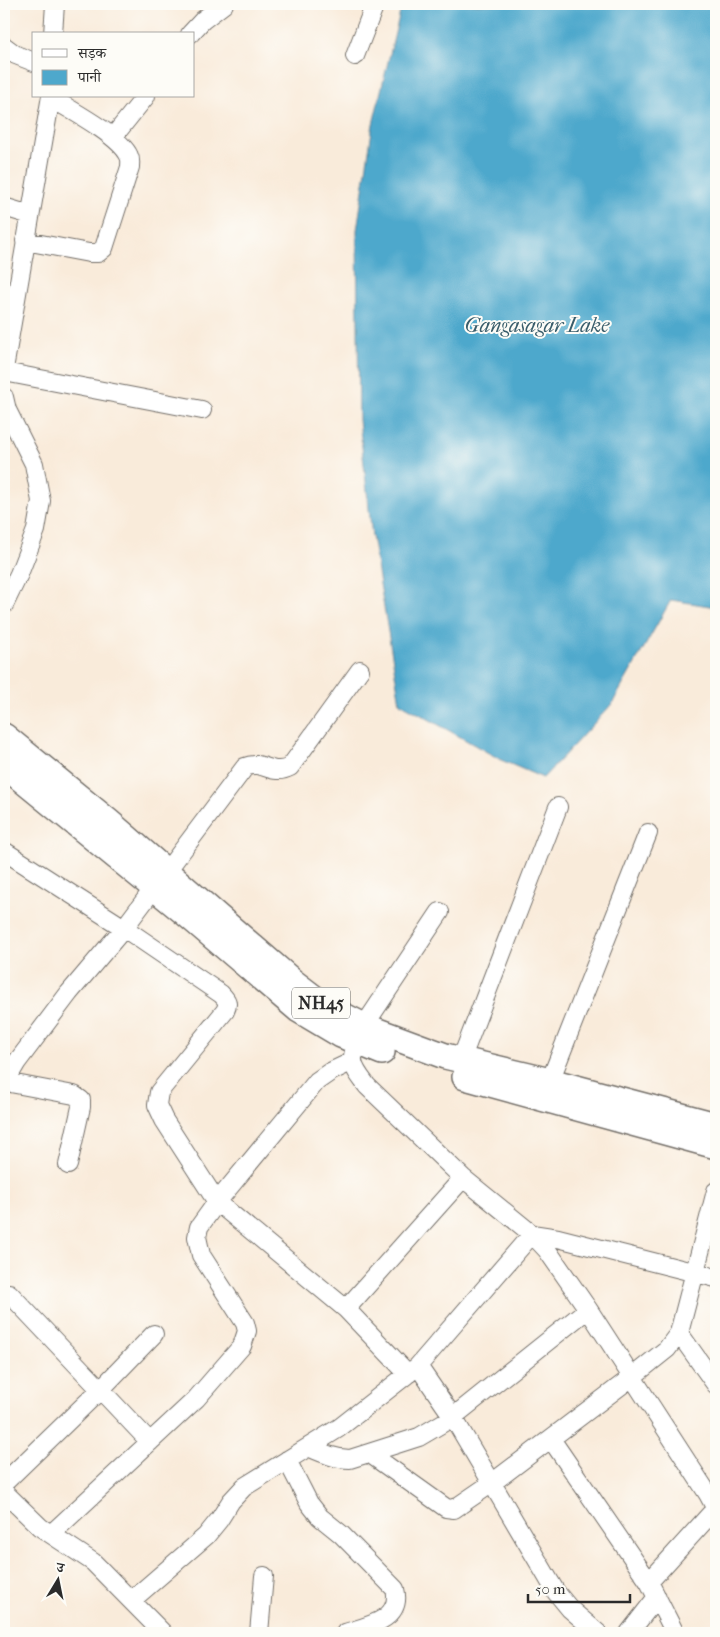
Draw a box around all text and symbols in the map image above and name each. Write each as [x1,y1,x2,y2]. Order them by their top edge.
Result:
legend [32,32,195,98]
text: सड़क [77,44,107,62]
text: पानी [77,68,102,86]
water label: Gangasagar Lake [465,314,610,337]
road number: NH45 [292,988,350,1018]
north arrow [32,1554,82,1604]
text: उ [54,1559,66,1577]
scale bar [528,1572,630,1604]
text: 50 m [535,1580,566,1598]

